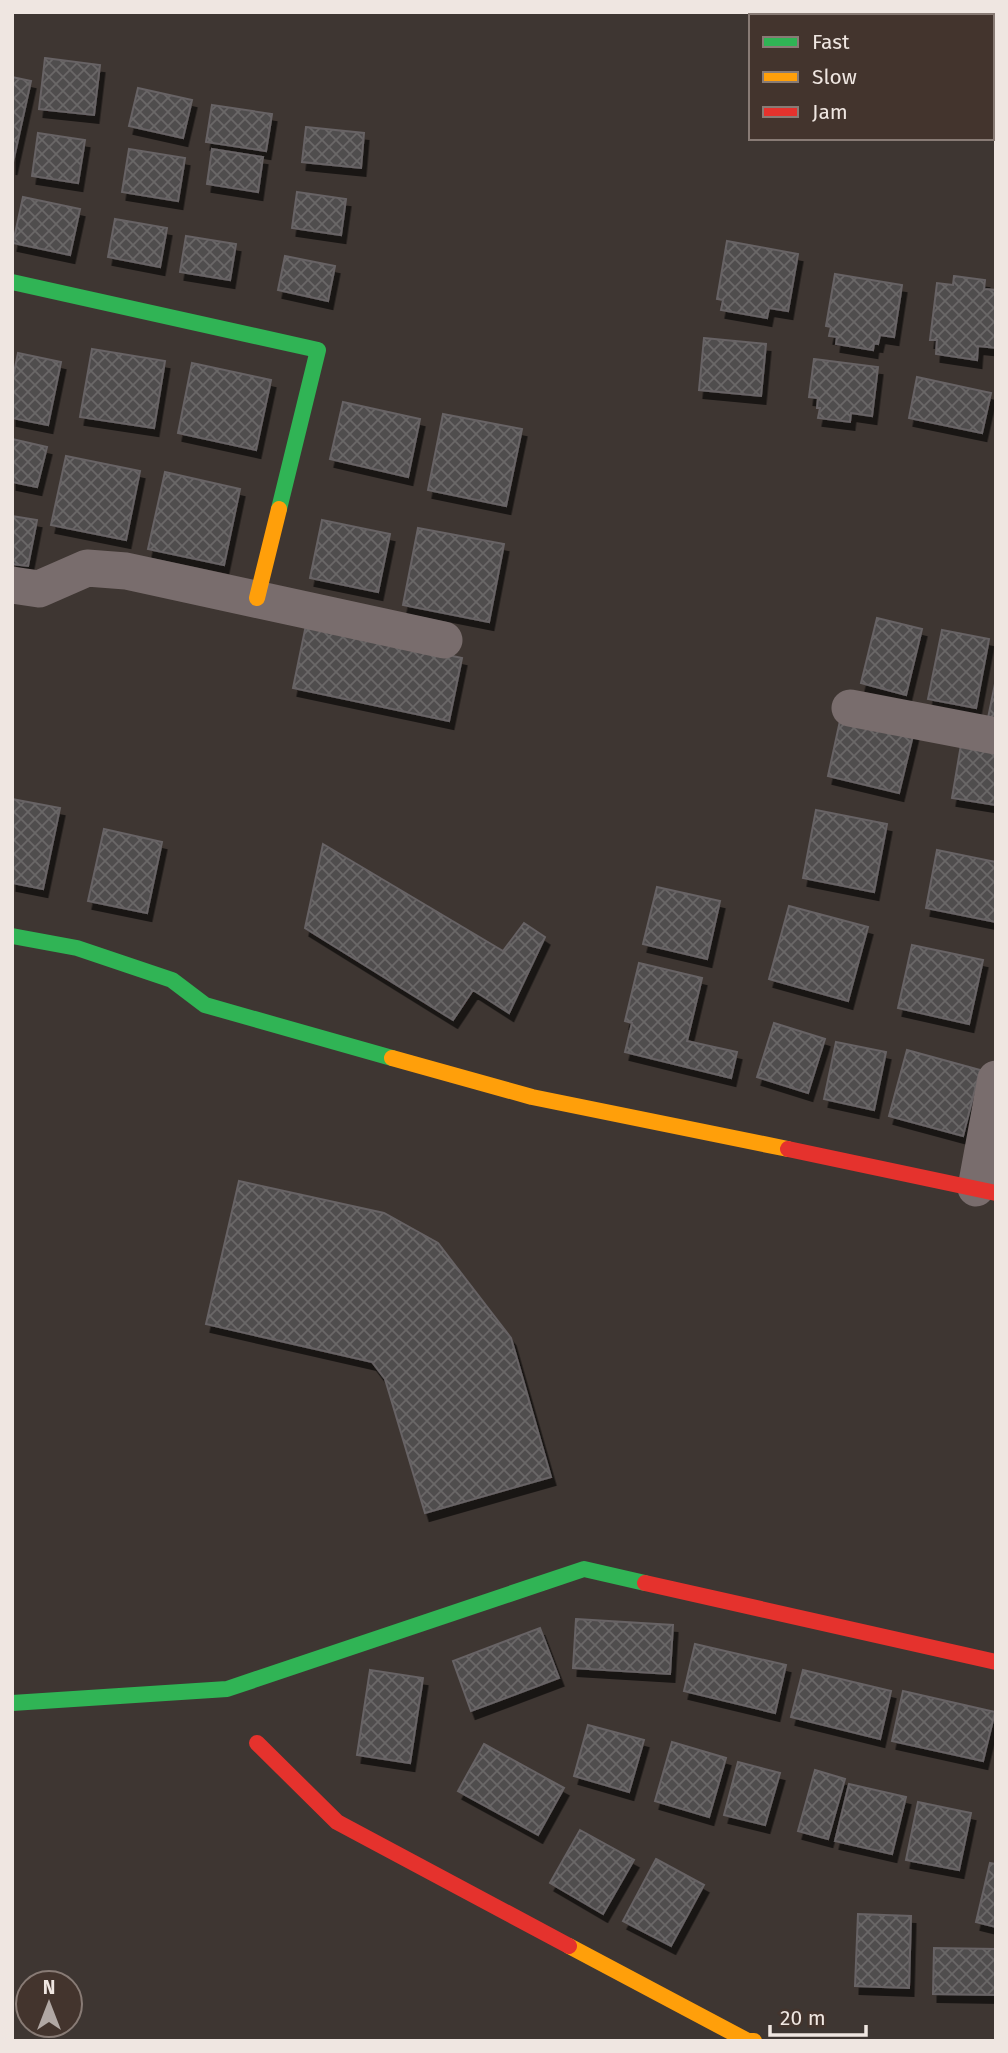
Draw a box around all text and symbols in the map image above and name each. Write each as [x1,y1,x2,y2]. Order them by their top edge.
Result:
legend [749,14,994,140]
text: Fast [812,29,850,55]
text: Slow [812,64,857,90]
text: Jam [812,99,848,125]
north arrow [14,1969,84,2039]
text: N [43,1976,55,1999]
scale bar [770,1994,866,2038]
text: 20 m [780,2005,826,2031]

